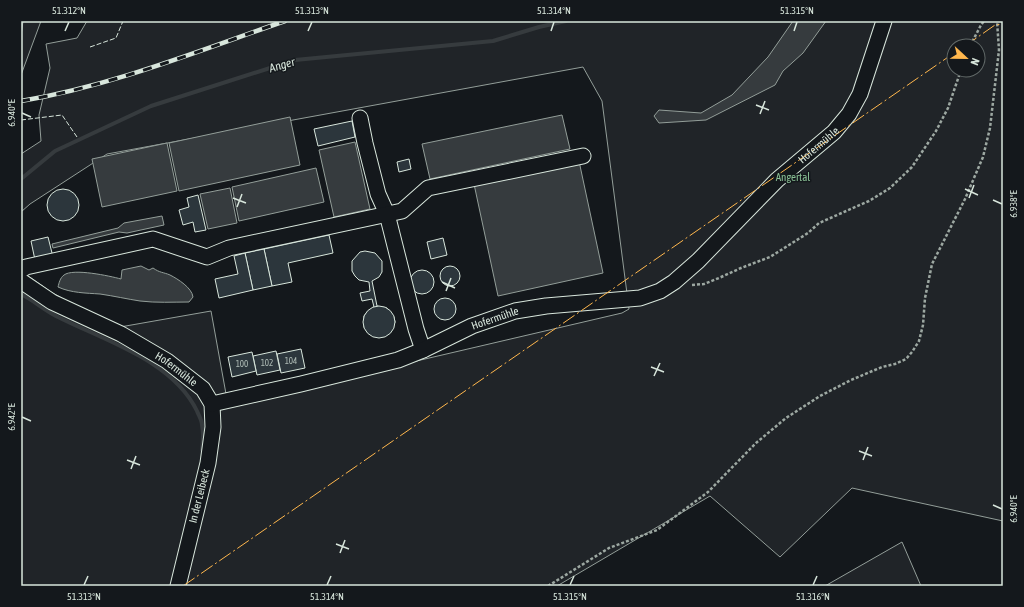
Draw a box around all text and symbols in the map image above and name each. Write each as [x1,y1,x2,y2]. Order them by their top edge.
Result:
text: 51.312°N [52,5,86,16]
text: 51.313°N [295,5,329,16]
text: 51.314°N [537,5,571,16]
text: 51.315°N [780,5,814,16]
north arrow [946,38,986,78]
water label: Anger [267,55,297,76]
text: N [968,56,982,67]
text: 6.940°E [6,98,17,127]
street label: Hofermühle [796,125,841,166]
park label: Angertal [776,171,810,183]
text: 6.938°E [1008,189,1019,218]
street label: Hofermühle [470,305,519,332]
street label: Hofermühle [153,350,200,388]
house number: 104 [285,356,297,366]
house number: 102 [261,358,273,368]
house number: 100 [236,359,248,369]
text: 6.942°E [6,402,17,431]
street label: In der Leibeck [186,467,212,524]
text: 6.940°E [1008,494,1019,523]
text: 51.313°N [67,591,101,602]
text: 51.314°N [310,591,344,602]
text: 51.315°N [553,591,587,602]
text: 51.316°N [796,591,830,602]

